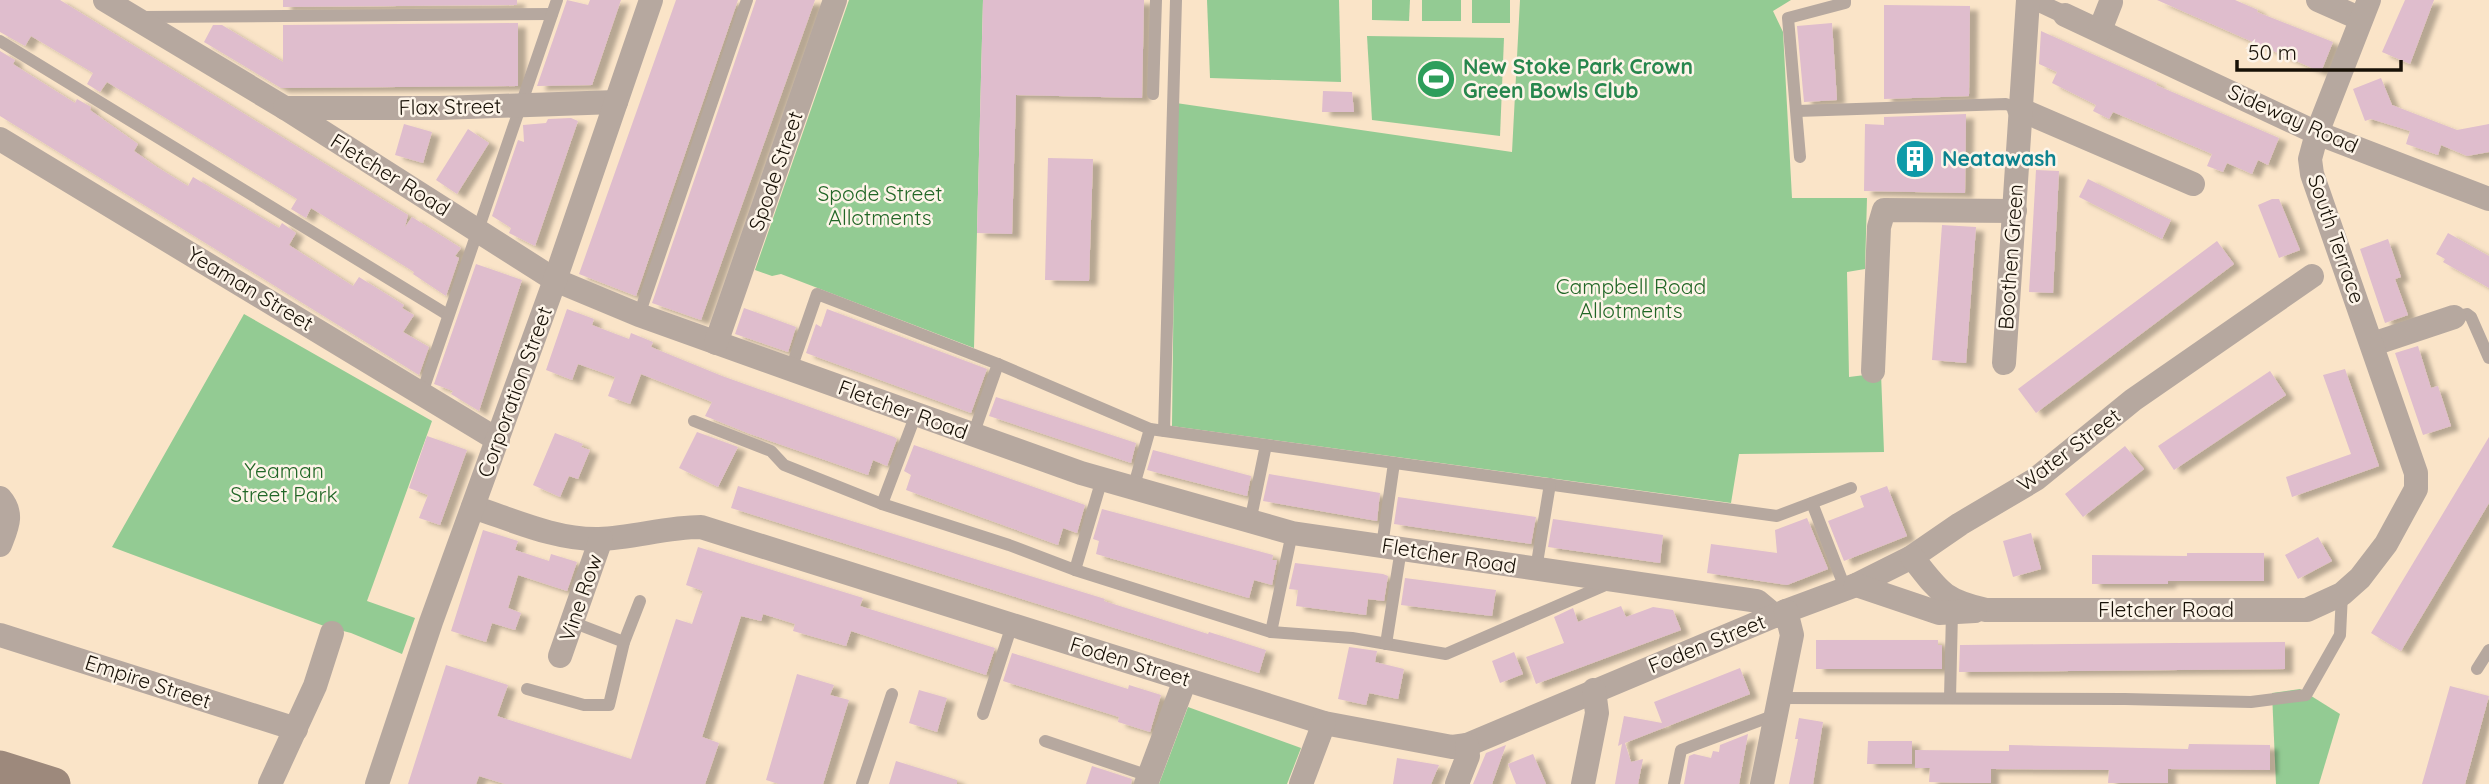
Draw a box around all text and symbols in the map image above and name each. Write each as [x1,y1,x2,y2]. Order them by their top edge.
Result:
scale bar [2237,28,2402,72]
text: 50 m [2248,39,2297,65]
place label: New Stoke Park Crown Green Bowls Club [1463,53,1693,103]
sports icon: New Stoke Park Crown Green Bowls Club [1415,58,1457,100]
street label: Sideway Road [2225,78,2362,158]
street label: Flax Street [398,92,502,120]
street label: Spode Street [742,107,808,234]
street label: Fletcher Road [326,127,455,221]
building icon: Neatawash [1894,138,1936,180]
place label: Neatawash [1942,145,2057,171]
street label: South Terrace [2303,171,2371,307]
park label: Spode Street Allotments [818,180,942,230]
street label: Boothen Green [1992,183,2028,331]
street label: Yeaman Street [183,240,318,336]
park label: Campbell Road Allotments [1556,273,1706,323]
street label: Corporation Street [471,303,557,481]
street label: Fletcher Road [835,374,972,445]
street label: Water Street [2011,402,2125,497]
park label: Yeaman Street Park [230,457,338,507]
street label: Fletcher Road [1380,532,1518,578]
street label: Vine Row [553,550,607,645]
street label: Fletcher Road [2098,596,2234,622]
street label: Foden Street [1644,608,1769,678]
street label: Foden Street [1067,630,1193,692]
street label: Empire Street [82,648,215,714]

